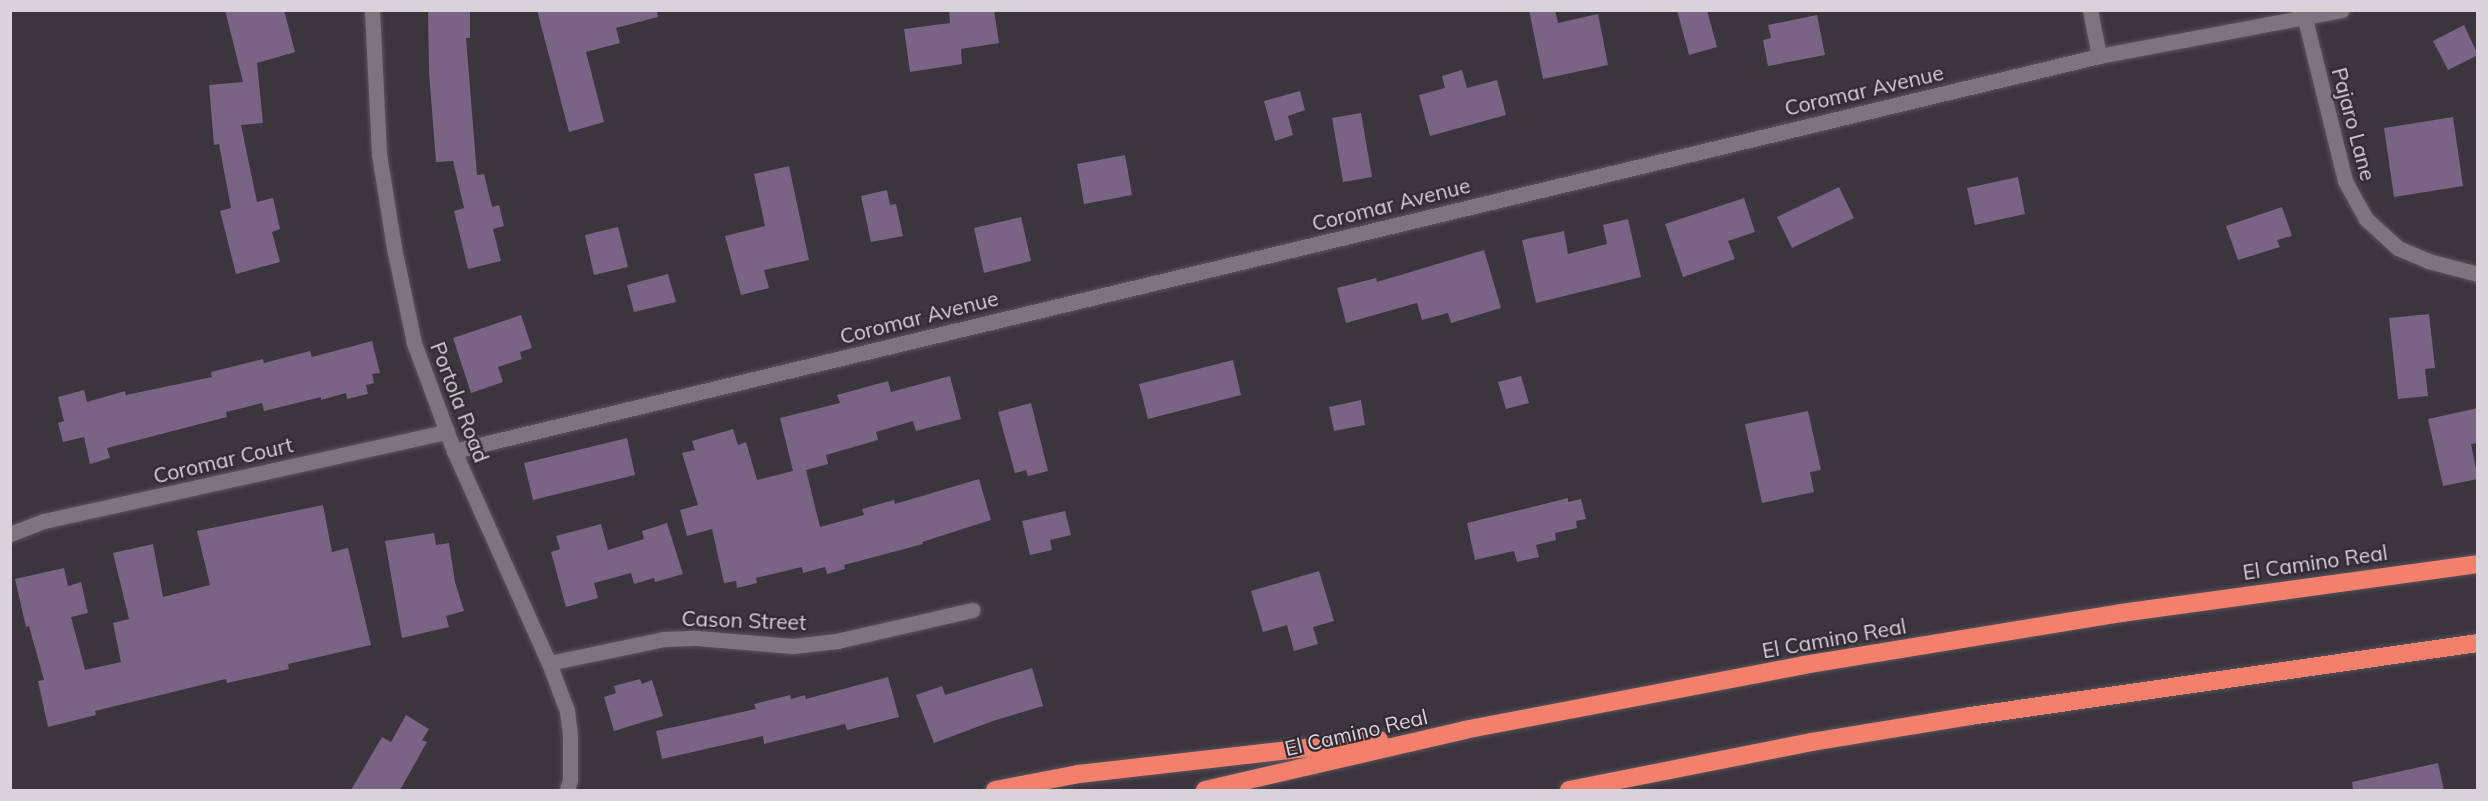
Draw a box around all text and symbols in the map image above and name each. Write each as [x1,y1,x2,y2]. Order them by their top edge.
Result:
street label: Coromar Avenue [1782,59,1946,121]
street label: Pajaro Lane [2327,65,2381,183]
street label: Coromar Avenue [1309,172,1473,236]
street label: Coromar Avenue [837,285,1001,349]
street label: Portola Road [425,338,495,466]
street label: Coromar Court [151,432,295,488]
street label: El Camino Real [2241,539,2389,585]
street label: Cason Street [681,605,807,635]
street label: El Camino Real [1760,613,1908,663]
street label: El Camino Real [1282,703,1430,761]

